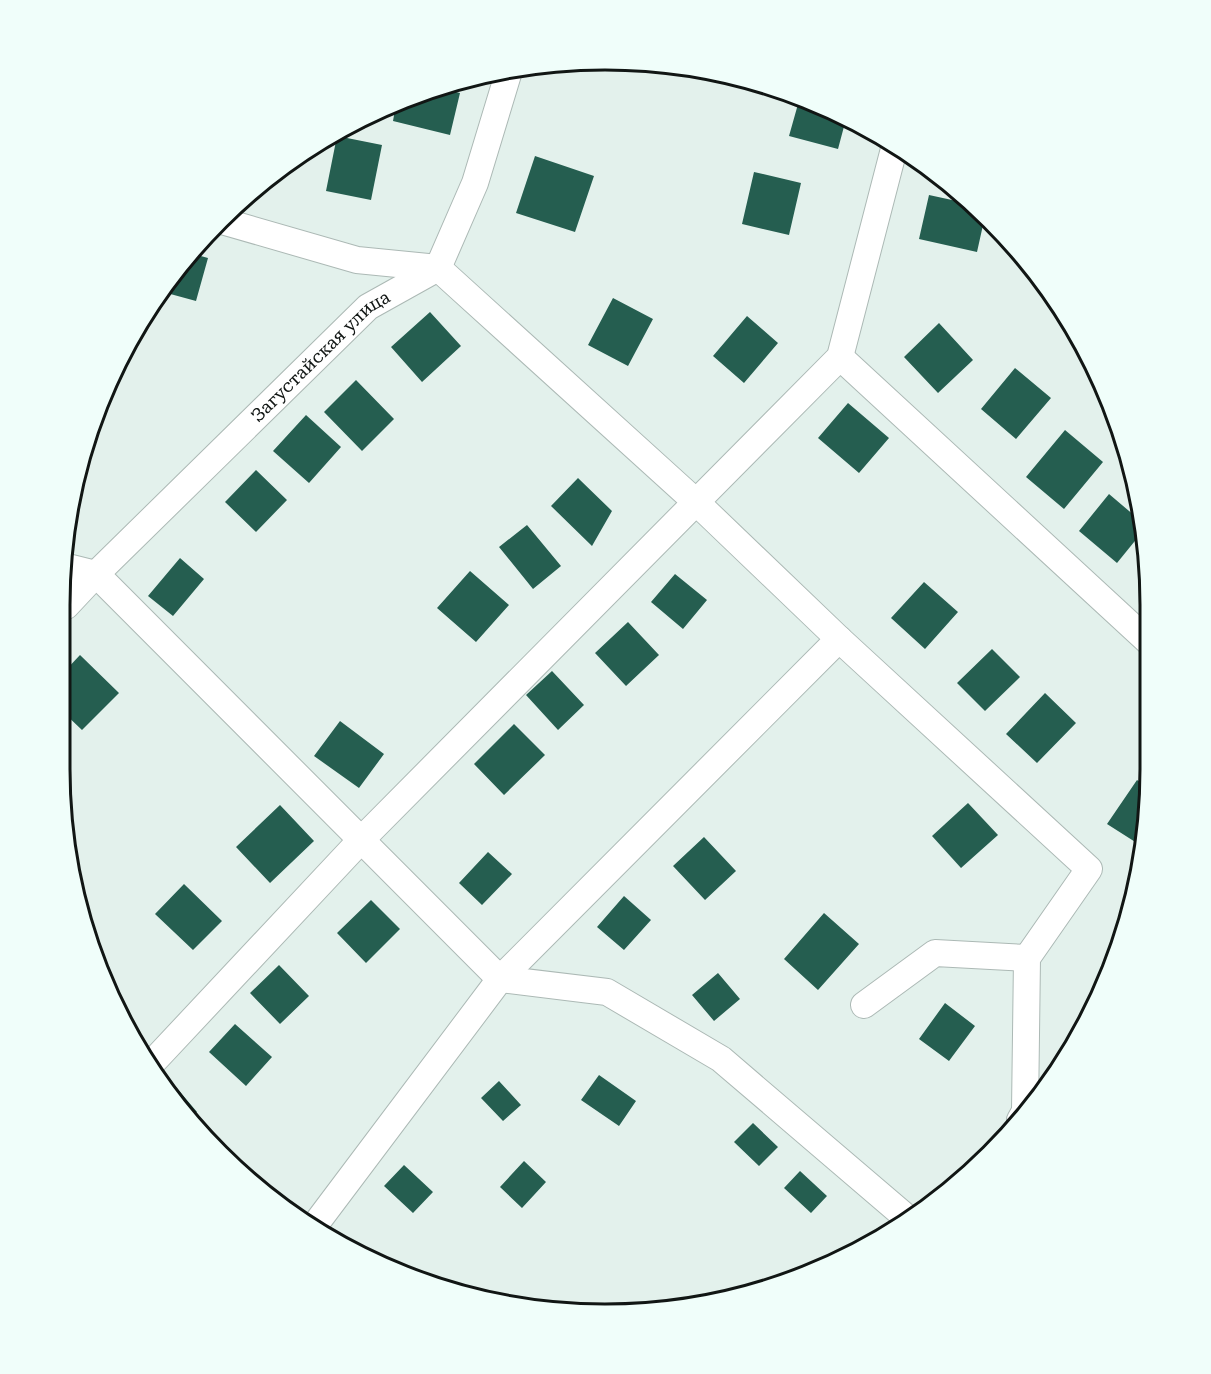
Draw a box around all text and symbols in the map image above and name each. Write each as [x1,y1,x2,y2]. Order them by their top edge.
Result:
street label: Загустайская улица [246,286,394,426]

